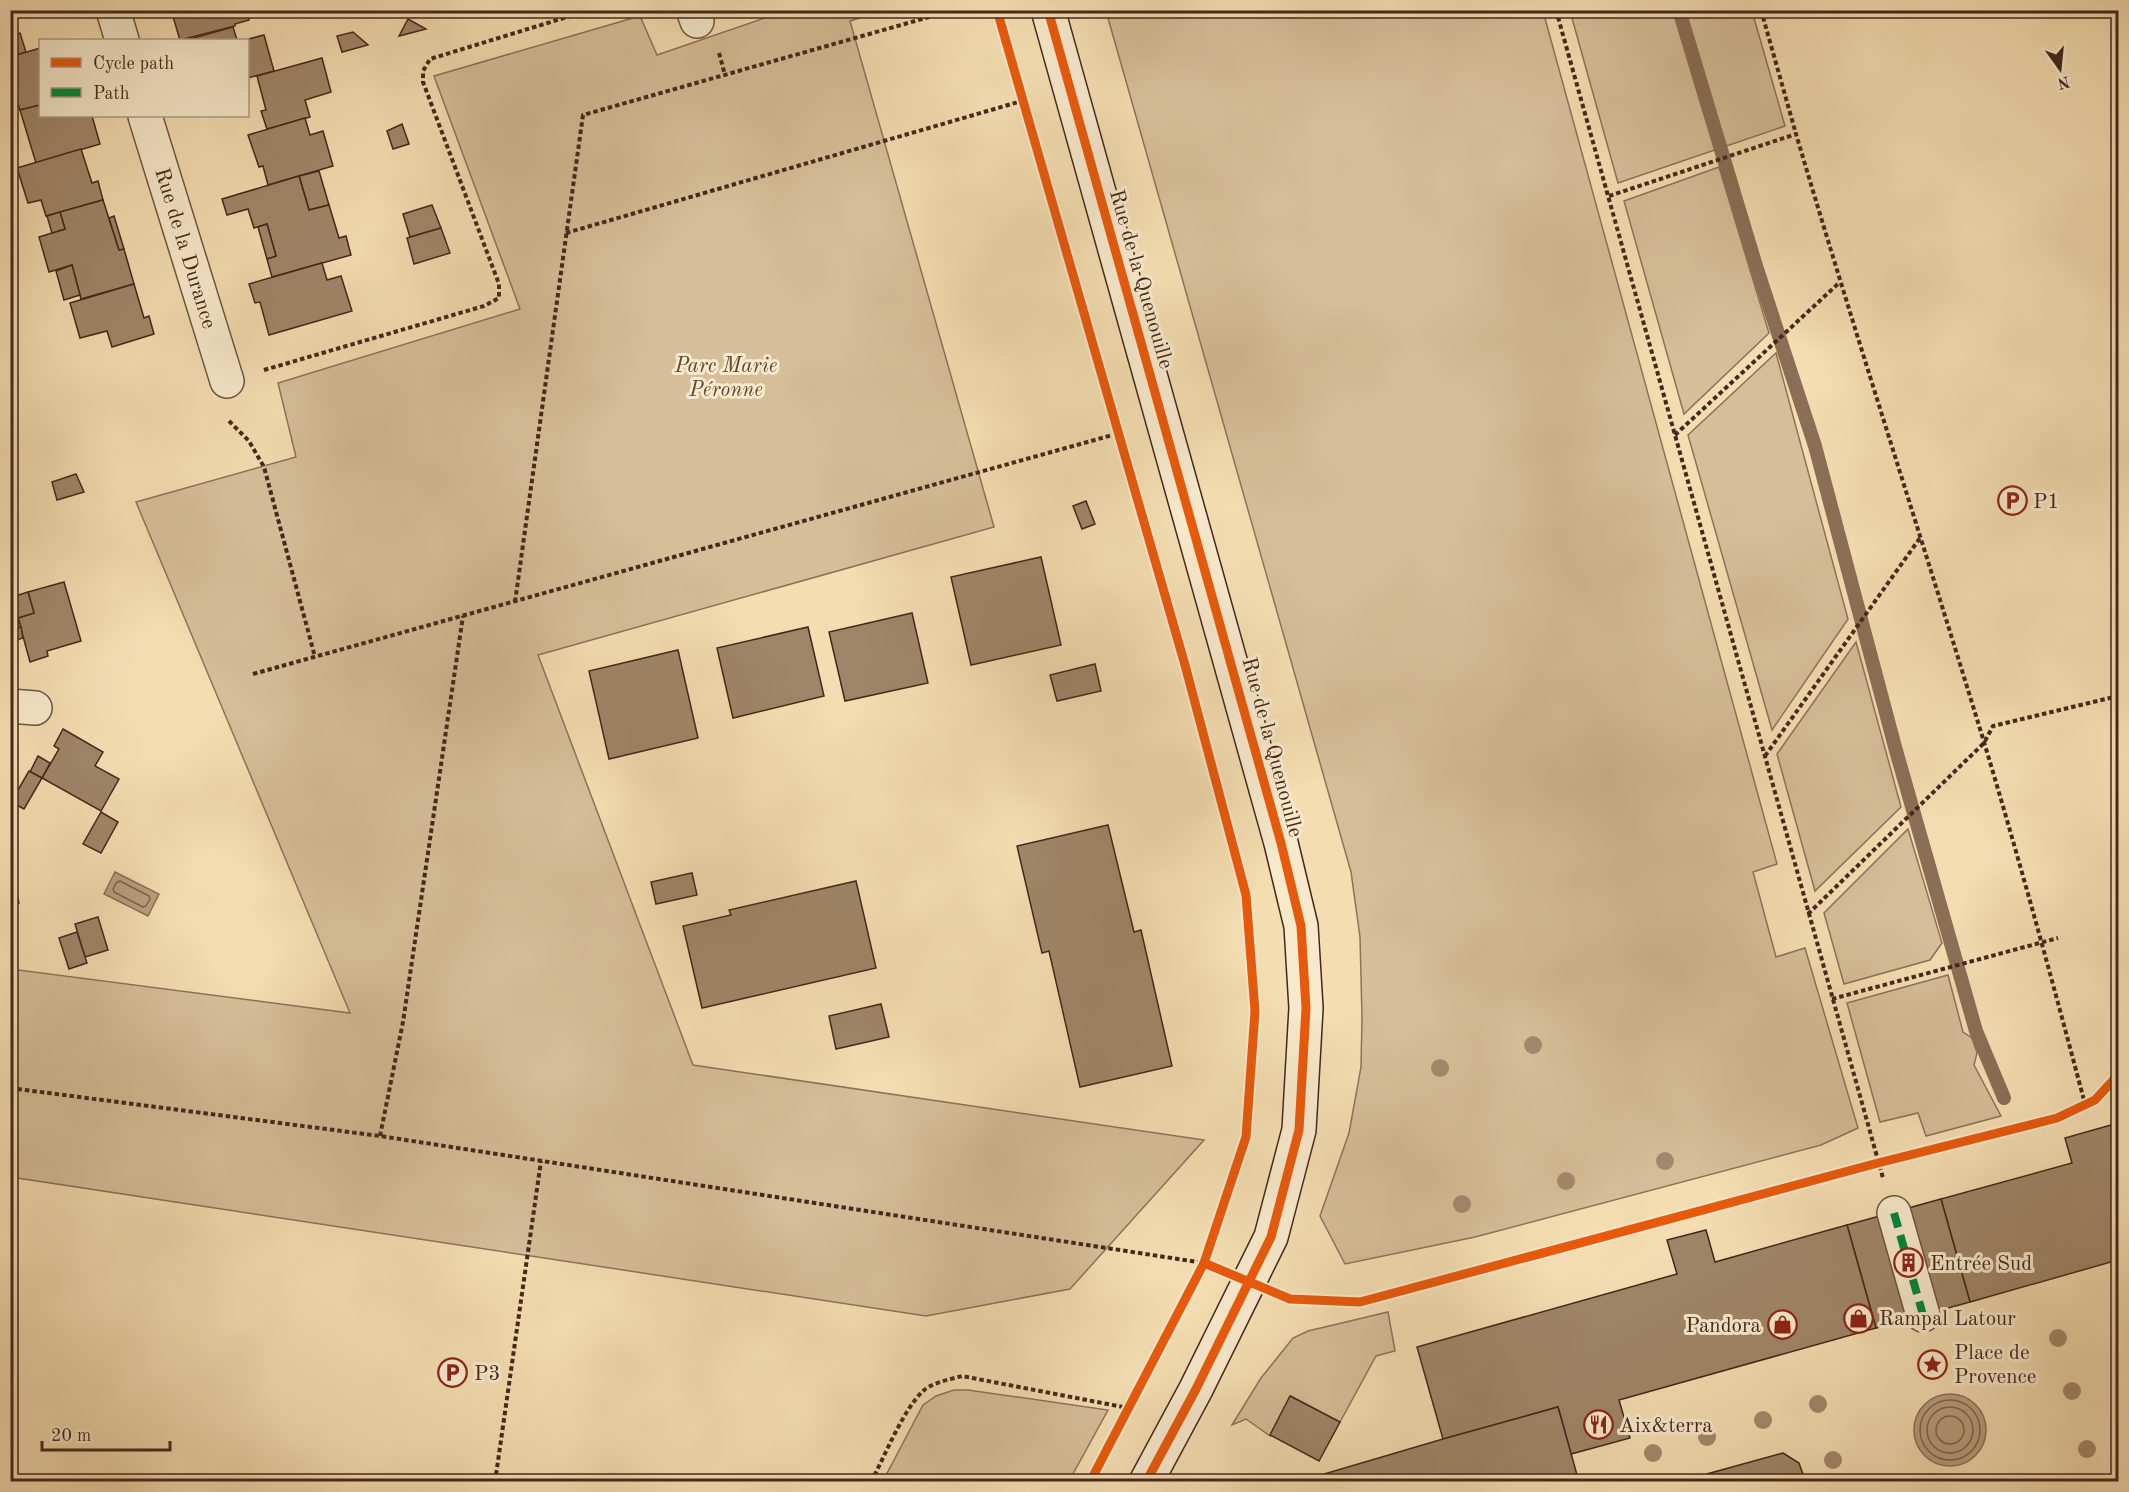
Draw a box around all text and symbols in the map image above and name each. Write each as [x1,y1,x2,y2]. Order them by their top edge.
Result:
legend [39,39,249,117]
north arrow [2030,39,2090,99]
text: Cycle path [93,55,174,73]
text: N [2055,72,2071,91]
text: Path [93,85,130,103]
street label: Rue de la Durance [150,166,219,331]
street label: Rue de la Quenouille [1105,187,1176,371]
park label: Parc Marie Péronne [674,356,777,401]
parking icon: P1 [1996,485,2028,517]
place label: P1 [2033,492,2059,513]
street label: Rue de la Quenouille [1237,655,1306,840]
building icon: Entrée Sud [1893,1247,1925,1279]
place label: Entrée Sud [1930,1254,2032,1275]
shop icon: Rampal Latour [1842,1302,1874,1334]
shop icon: Pandora [1766,1309,1798,1341]
place label: Rampal Latour [1879,1309,2016,1330]
place label: Pandora [1686,1316,1761,1337]
place label: Place de Provence [1954,1343,2036,1388]
place icon: Place de Provence [1917,1348,1949,1380]
parking icon: P3 [437,1357,469,1389]
place label: P3 [474,1364,500,1385]
restaurant icon: Aix&terra [1582,1409,1614,1441]
scale bar [42,1414,170,1452]
place label: Aix&terra [1619,1416,1713,1437]
text: 20 m [51,1427,91,1445]

